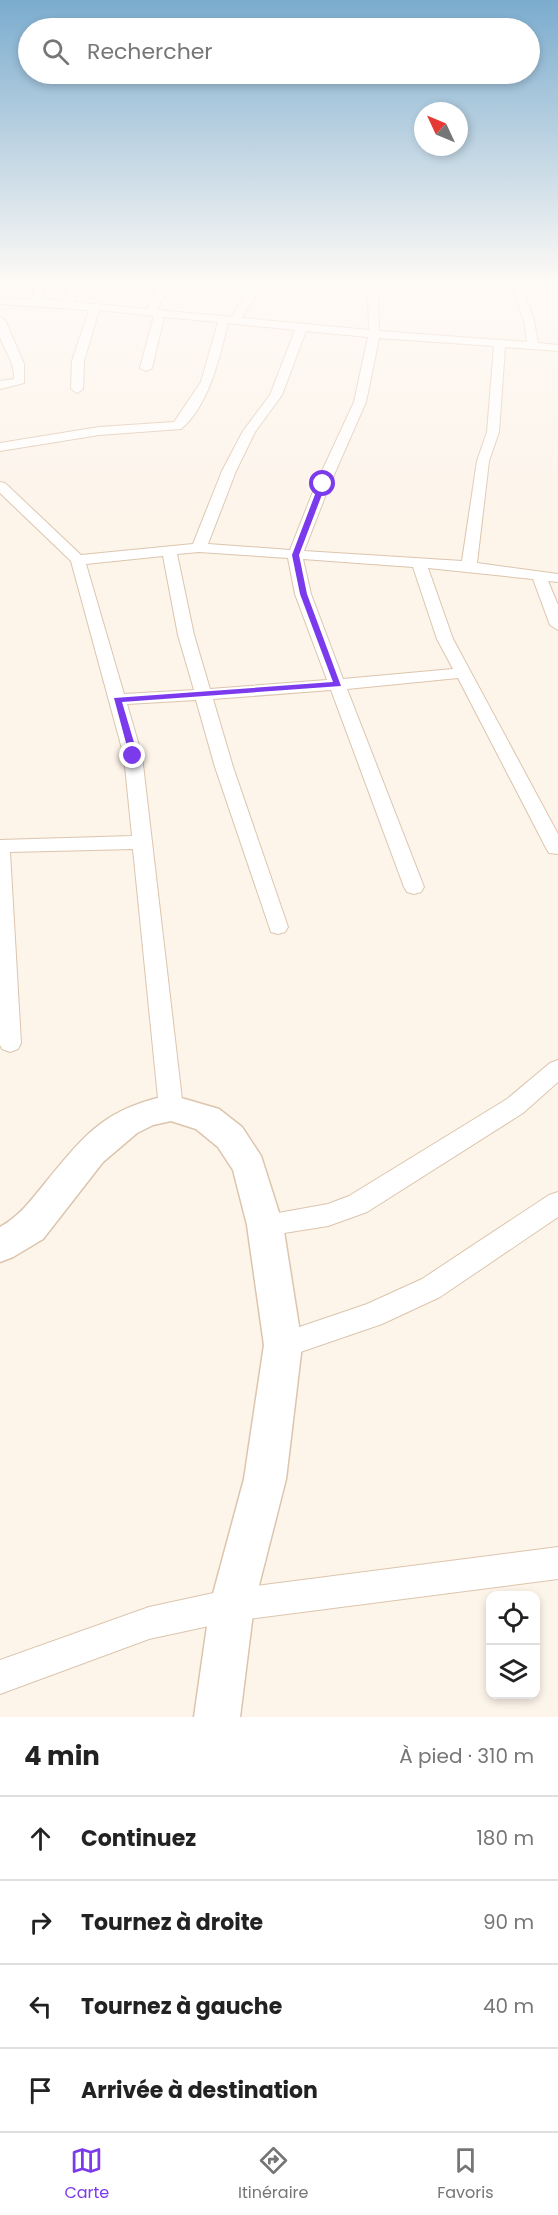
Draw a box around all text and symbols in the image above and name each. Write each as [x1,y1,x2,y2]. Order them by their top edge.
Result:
search box [18,18,540,84]
icon: search [39,35,72,68]
text: Rechercher [87,36,213,67]
north arrow [414,102,468,156]
route start [309,470,335,496]
route end [119,742,145,768]
map controls [486,1591,540,1699]
button: locate [486,1591,540,1645]
button: layers [486,1645,540,1699]
text: 4 min [24,1738,100,1774]
text: À pied · 310 m [399,1742,534,1770]
icon: ahead [24,1822,57,1855]
text: Continuez [81,1823,196,1854]
text: 180 m [476,1824,534,1852]
icon: right [24,1906,57,1939]
text: Tournez à droite [81,1907,263,1938]
text: 90 m [483,1908,534,1936]
icon: left [24,1990,57,2023]
text: Tournez à gauche [81,1991,282,2022]
text: 40 m [483,1992,534,2020]
icon: arrive [24,2074,57,2107]
text: Arrivée à destination [81,2075,318,2106]
tab: Carte [64,2144,109,2205]
tab: Itinéraire [238,2144,308,2205]
tab: Favoris [437,2144,494,2205]

